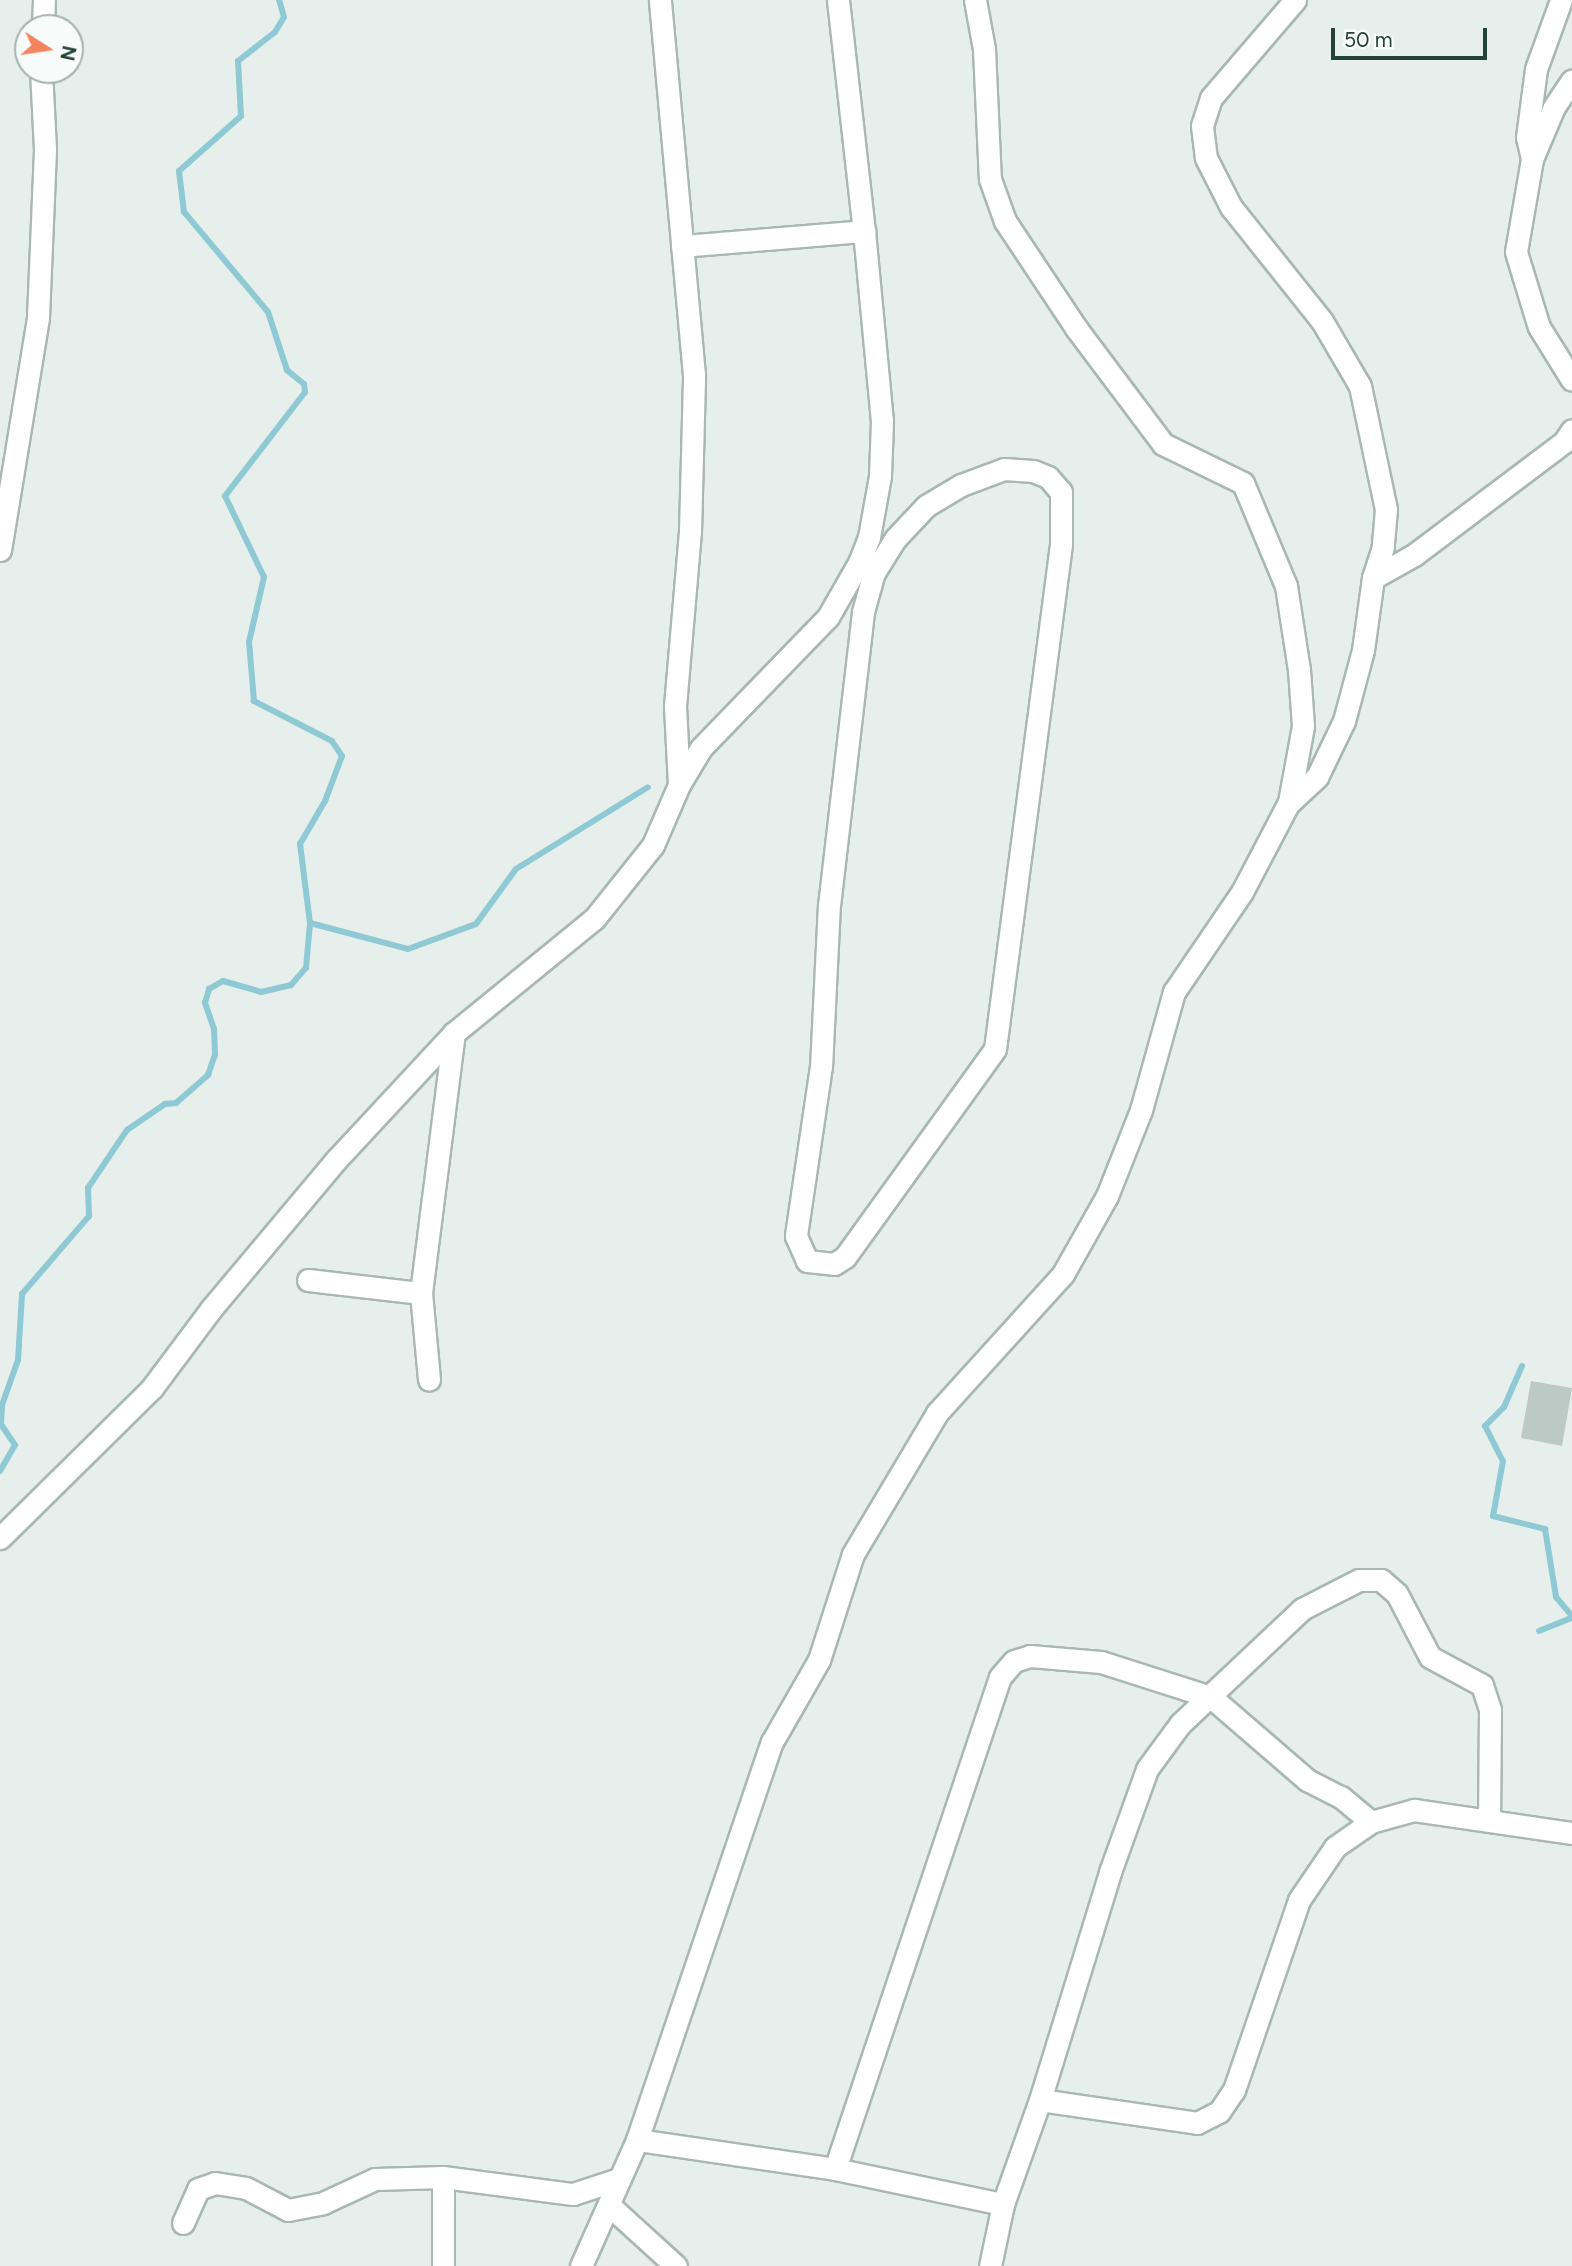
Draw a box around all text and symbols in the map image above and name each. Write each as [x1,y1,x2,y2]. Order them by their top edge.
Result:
north arrow [14,14,84,84]
scale bar [1334,14,1490,58]
text: 50 m [1344,27,1393,52]
text: N [55,43,81,63]

